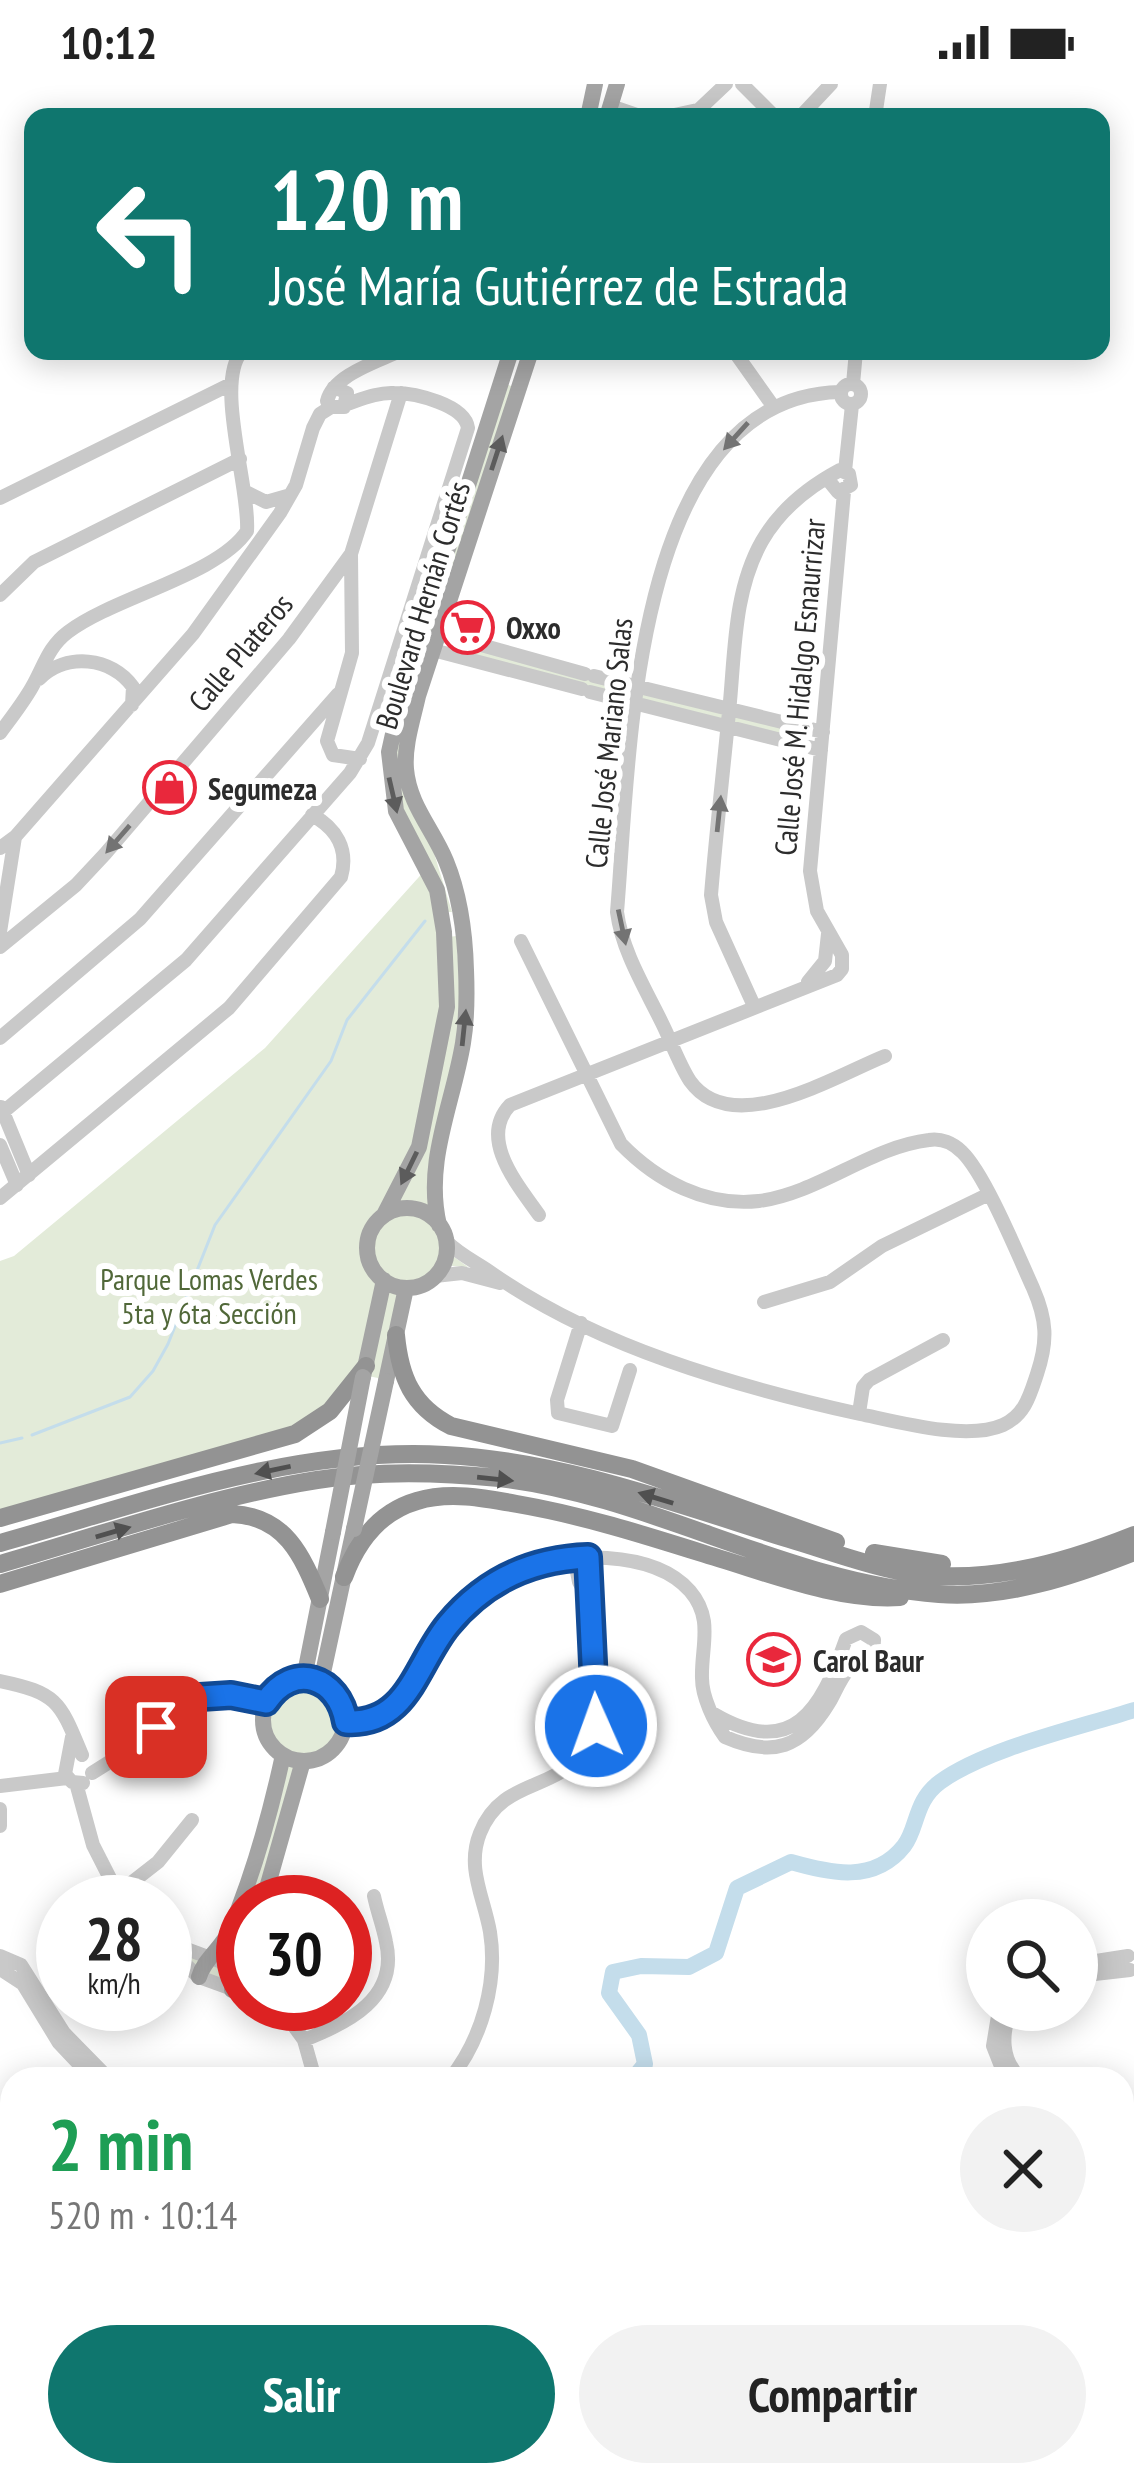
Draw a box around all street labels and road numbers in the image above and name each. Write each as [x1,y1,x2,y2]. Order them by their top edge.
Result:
street label: Boulevard Hernán Cortés [366,476,478,734]
street label: Calle José M. Hidalgo Esnaurrizar [765,516,833,857]
street label: Calle Plateros [179,585,301,719]
street label: Calle José Mariano Salas [575,616,641,870]

